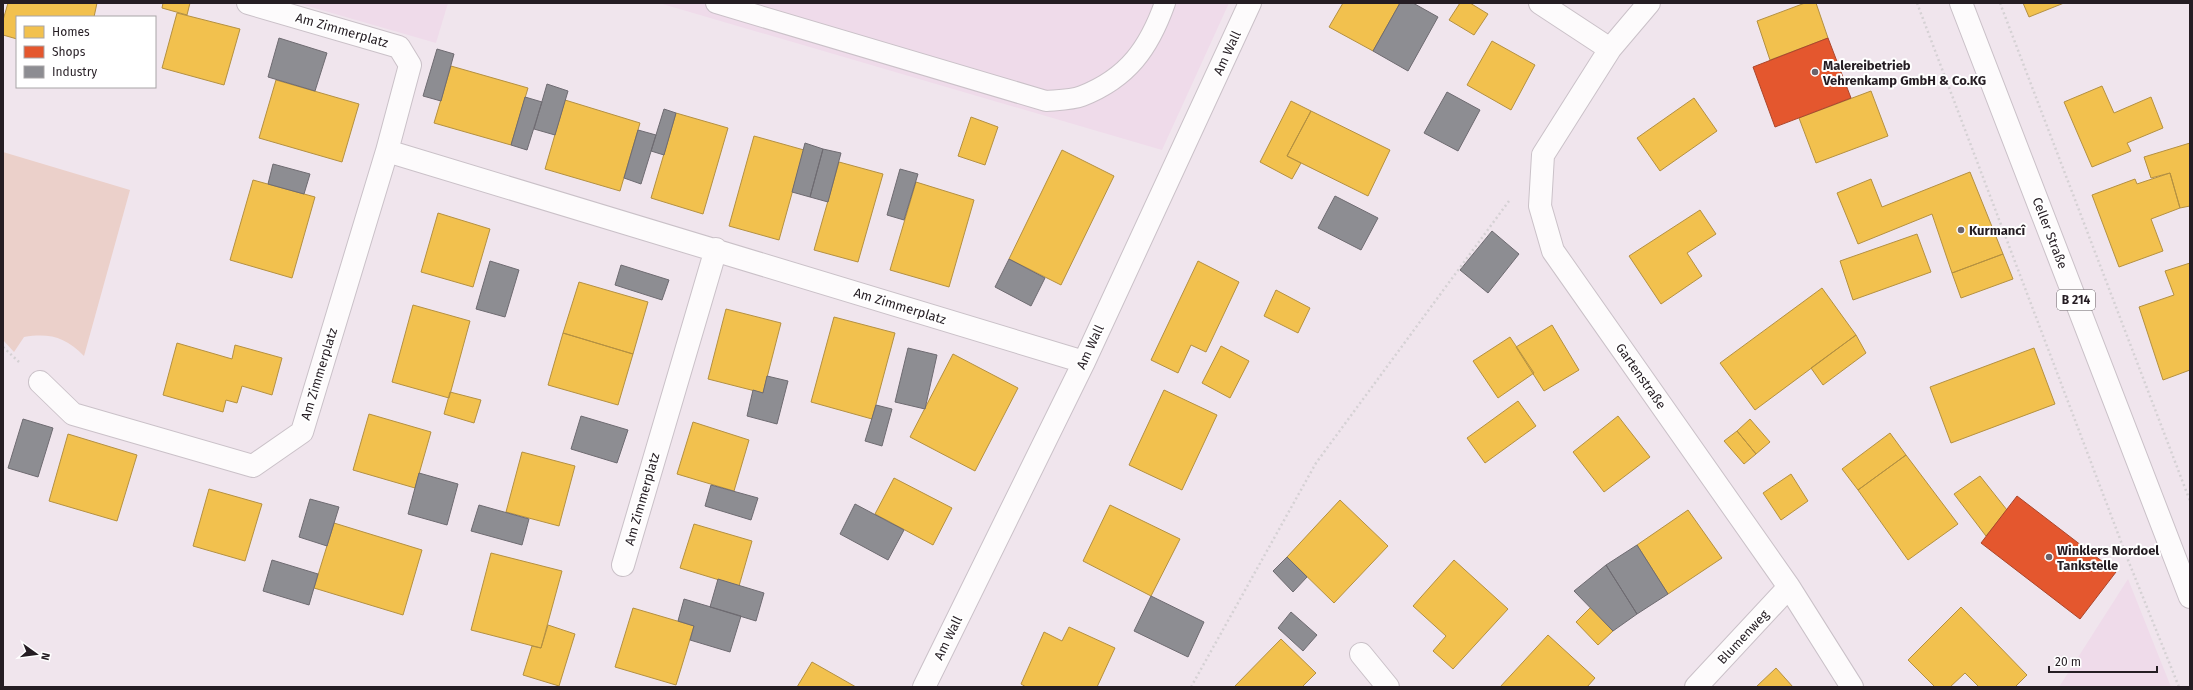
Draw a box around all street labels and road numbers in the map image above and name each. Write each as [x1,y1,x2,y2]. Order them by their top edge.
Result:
street label: Am Zimmerplatz [294,10,390,50]
street label: Am Wall [1210,28,1244,77]
street label: Celler Straße [2029,195,2071,271]
street label: Am Zimmerplatz [852,285,948,327]
road number: B 214 [2057,290,2095,310]
street label: Am Wall [1073,322,1107,371]
street label: Am Zimmerplatz [298,326,340,422]
street label: Gartenstraße [1613,340,1669,412]
street label: Am Zimmerplatz [622,451,662,547]
street label: Blumenweg [1714,607,1772,667]
street label: Am Wall [931,613,965,662]

